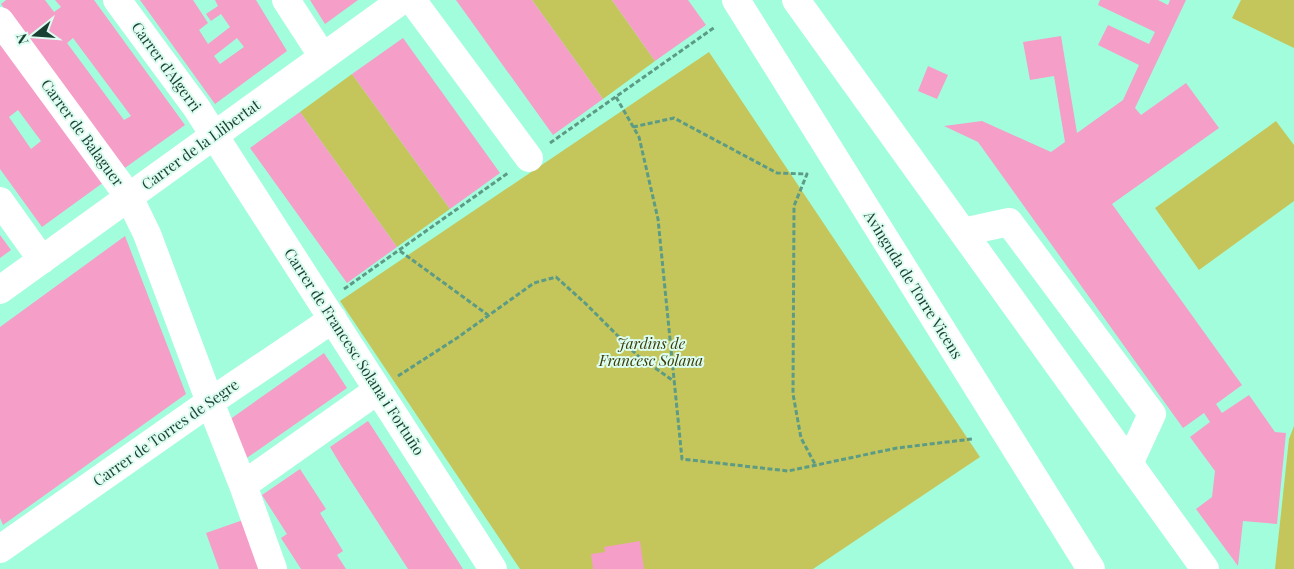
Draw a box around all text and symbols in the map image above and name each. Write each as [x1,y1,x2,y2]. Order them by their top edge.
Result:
north arrow [10,10,60,60]
street label: Carrer d'Algerri [128,18,206,116]
text: N [12,31,33,47]
street label: Carrer de Balaguer [37,75,129,190]
street label: Carrer de la Llibertat [137,94,264,194]
street label: Avinguda de Torre Vicens [860,206,968,362]
street label: Carrer de Francesc Solana i Fortuño [280,244,429,459]
park label: Jardins de Francesc Solana [598,333,703,370]
street label: Carrer de Torres de Segre [89,374,242,490]

